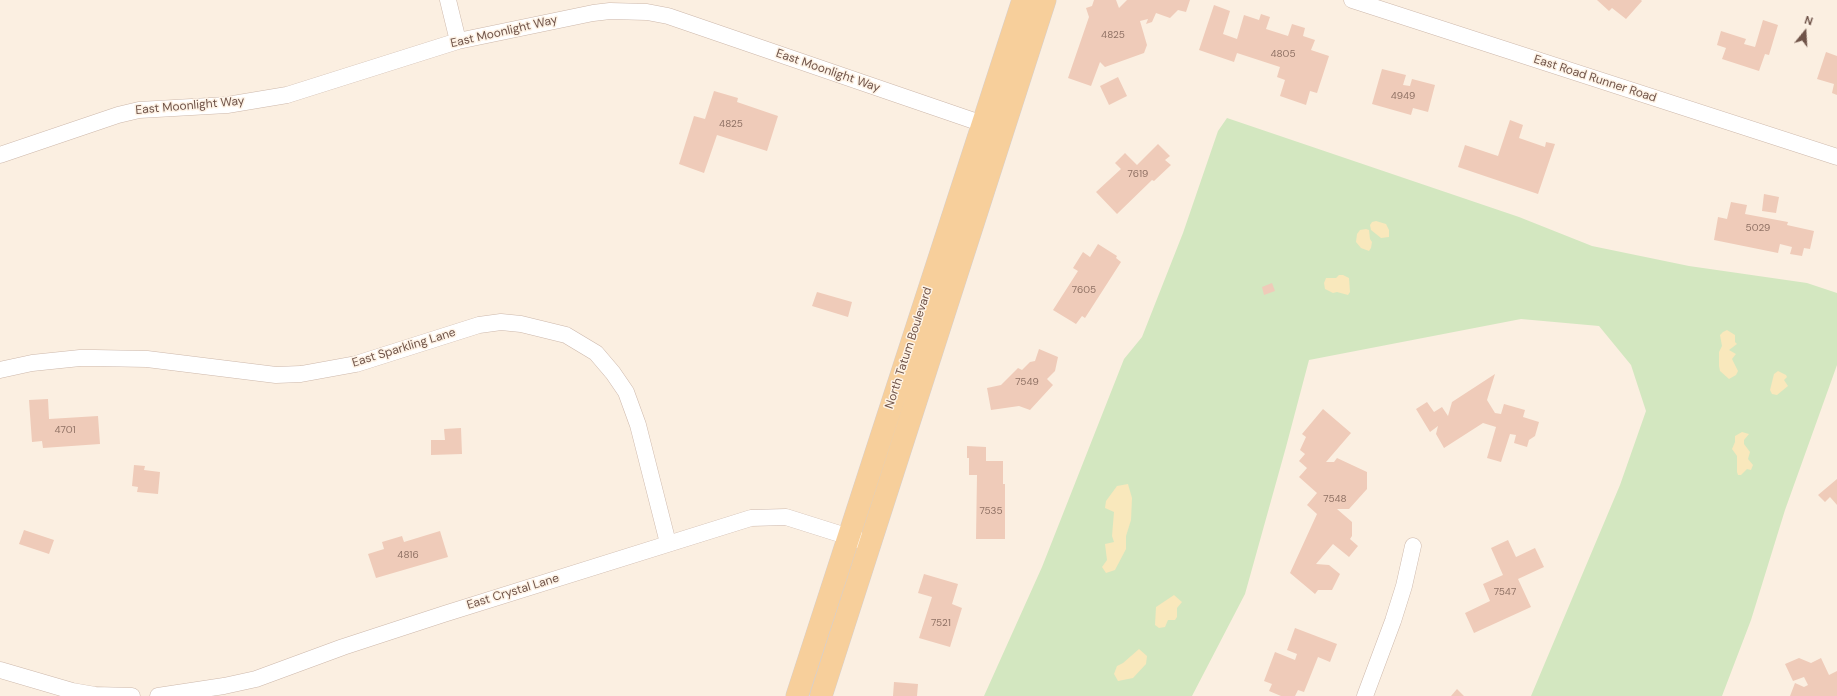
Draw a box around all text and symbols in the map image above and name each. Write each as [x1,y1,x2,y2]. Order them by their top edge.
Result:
north arrow [1785,12,1825,52]
street label: East Moonlight Way [449,13,559,51]
text: N [1803,13,1815,28]
house number: 4825 [1101,29,1125,41]
street label: East Moonlight Way [774,46,882,96]
house number: 4805 [1270,48,1296,60]
street label: East Road Runner Road [1532,52,1658,106]
house number: 4949 [1391,90,1415,102]
street label: East Moonlight Way [135,94,245,118]
house number: 4825 [719,118,743,130]
house number: 7619 [1128,168,1148,180]
house number: 5029 [1746,222,1770,234]
house number: 7605 [1072,284,1096,296]
street label: North Tatum Boulevard [883,285,935,411]
street label: East Sparkling Lane [351,325,457,371]
house number: 7549 [1015,376,1039,388]
house number: 4701 [54,424,76,436]
house number: 7548 [1323,493,1347,505]
house number: 7535 [979,505,1003,517]
house number: 4816 [397,549,419,561]
street label: East Crystal Lane [465,571,561,613]
house number: 7547 [1494,586,1516,598]
house number: 7521 [931,617,951,629]

